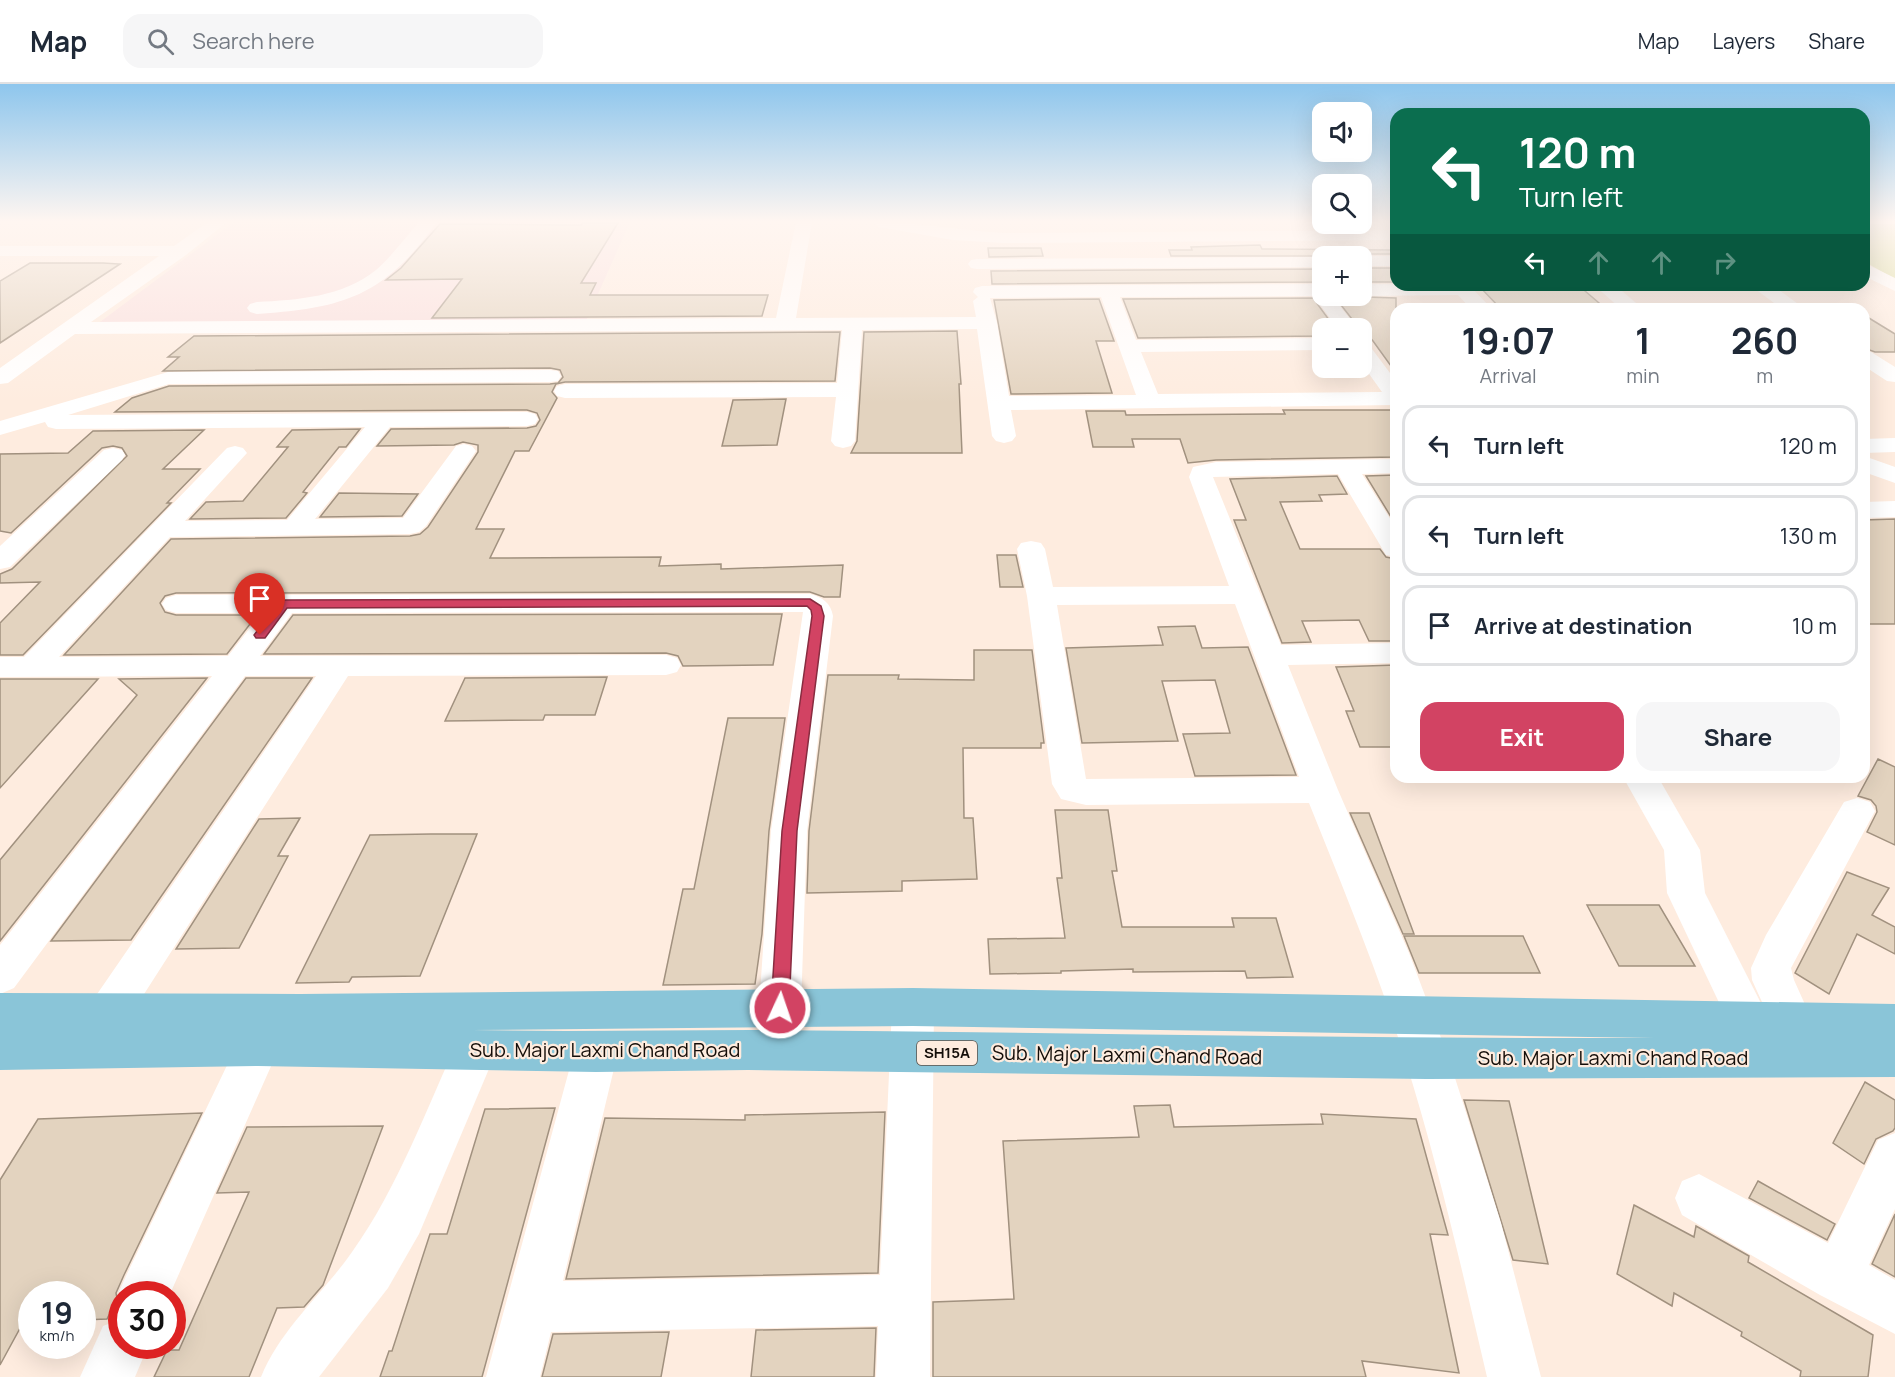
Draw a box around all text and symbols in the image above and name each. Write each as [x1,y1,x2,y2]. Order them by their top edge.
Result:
search box [123,14,543,68]
text: Map [30,22,87,60]
icon: search [144,25,177,58]
text: Search here [192,26,315,56]
text: Map [1638,27,1679,55]
text: Layers [1712,27,1775,55]
text: Share [1808,27,1865,55]
map controls [1312,102,1372,378]
button: sound [1312,102,1372,162]
text: 120 m [1519,123,1636,181]
icon: left [1420,132,1498,210]
button: search [1312,174,1372,234]
text: Turn left [1519,178,1623,215]
button: + [1312,246,1372,306]
icon: left [1519,246,1552,279]
icon: ahead [1582,246,1615,279]
icon: ahead [1645,246,1678,279]
icon: right [1708,246,1741,279]
text: 19:07 [1461,316,1555,365]
text: 1 [1635,316,1651,365]
text: 260 [1731,316,1799,365]
button: − [1312,318,1372,378]
text: Arrival [1480,362,1537,389]
text: min [1626,362,1660,389]
text: m [1756,362,1773,389]
icon: left [1423,429,1456,462]
text: Turn left [1474,431,1564,461]
text: 120 m [1779,431,1837,461]
icon: left [1423,519,1456,552]
text: Turn left [1474,521,1564,551]
text: 130 m [1780,521,1837,551]
pin [234,573,285,635]
icon: arrive [243,582,276,615]
icon: arrive [1423,609,1456,642]
text: Arrive at destination [1474,611,1692,641]
text: 10 m [1792,611,1837,641]
button: Exit [1420,702,1624,771]
button: Share [1636,702,1840,771]
position arrow [748,976,812,1040]
street label: Sub. Major Laxmi Chand Road [470,1036,740,1063]
street label: Sub. Major Laxmi Chand Road [992,1039,1262,1070]
road number: SH15A [917,1041,977,1065]
street label: Sub. Major Laxmi Chand Road [1478,1044,1748,1071]
speed limit sign: 30 [108,1281,186,1359]
text: 19 [41,1292,73,1333]
text: km/h [40,1325,74,1346]

